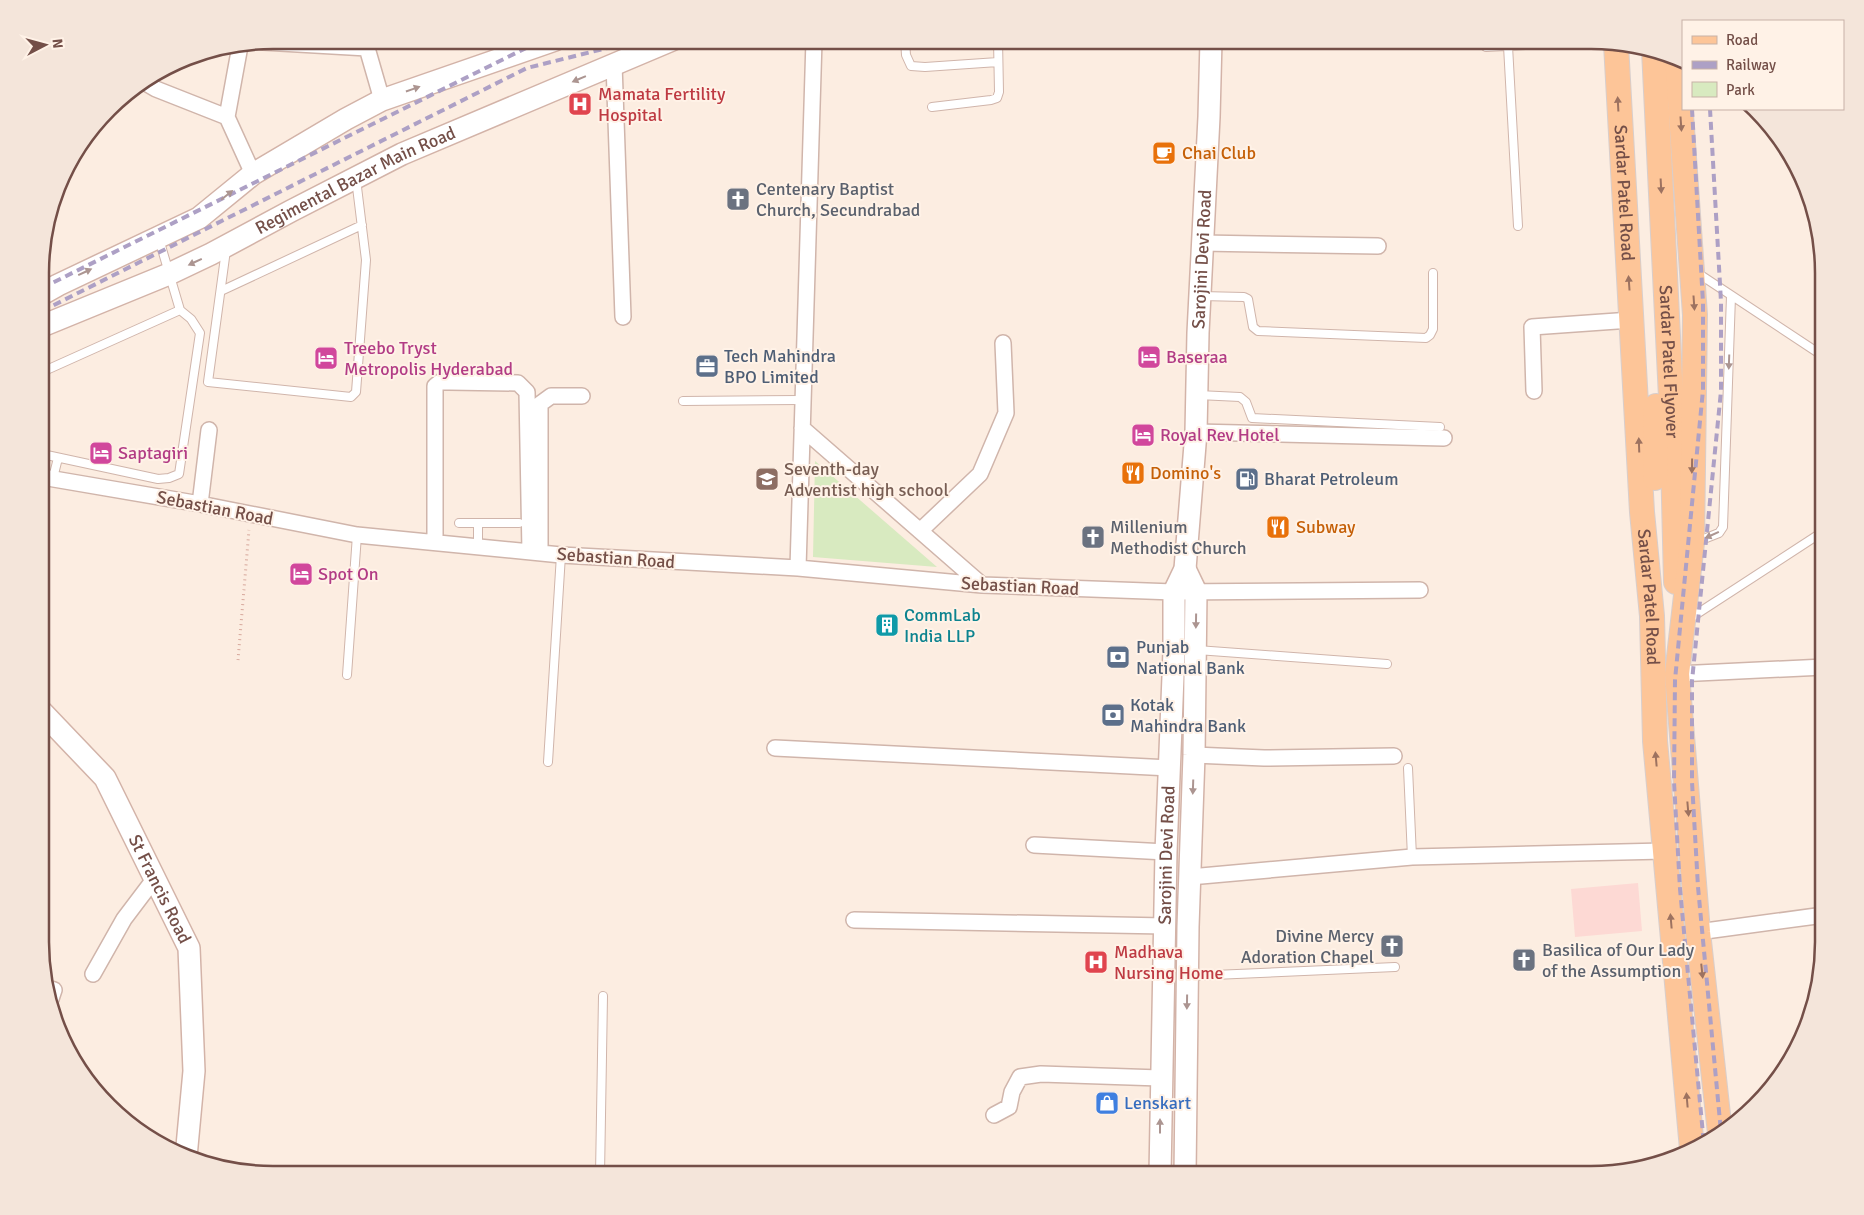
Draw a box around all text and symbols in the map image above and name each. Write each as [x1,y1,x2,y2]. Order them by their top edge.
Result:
north arrow [20,20,70,70]
legend [1682,20,1844,110]
text: Road [1726,31,1758,49]
text: N [48,38,66,49]
text: Railway [1726,56,1776,74]
one-way arrow [571,76,586,84]
text: Park [1726,81,1755,99]
place label: Mamata Fertility Hospital [598,83,726,126]
one-way arrow [406,85,421,93]
hospital icon: Mamata Fertility Hospital [567,91,593,117]
one-way arrow [1614,95,1622,111]
one-way arrow [1678,116,1686,132]
street label: Regimental Bazar Main Road [252,122,459,239]
street label: Sardar Patel Road [1609,124,1639,262]
cafe icon: Chai Club [1151,140,1177,166]
place label: Chai Club [1182,142,1256,164]
place label: Centenary Baptist Church, Secundrabad [756,178,920,221]
one-way arrow [1657,179,1665,195]
church icon: Centenary Baptist Church, Secundrabad [725,186,751,212]
street label: Sarojini Devi Road [1187,189,1216,329]
one-way arrow [221,190,234,201]
one-way arrow [188,258,202,266]
one-way arrow [78,268,92,276]
one-way arrow [1624,275,1632,291]
street label: Sardar Patel Flyover [1655,284,1684,439]
one-way arrow [1690,295,1698,311]
place label: Treebo Tryst Metropolis Hyderabad [344,337,513,380]
hotel icon: Baseraa [1136,344,1162,370]
hotel icon: Treebo Tryst Metropolis Hyderabad [313,345,339,371]
place label: Tech Mahindra BPO Limited [724,345,836,388]
place label: Baseraa [1166,346,1228,368]
office icon: Tech Mahindra BPO Limited [694,353,720,379]
one-way arrow [1725,354,1733,370]
hotel icon: Royal Rev Hotel [1130,422,1156,448]
place label: Royal Rev Hotel [1160,424,1280,446]
one-way arrow [1635,437,1643,453]
hotel icon: Saptagiri [88,440,114,466]
place label: Saptagiri [118,442,188,464]
place label: Seventh-day Adventist high school [784,458,949,501]
one-way arrow [1688,458,1696,474]
restaurant icon: Domino's [1120,460,1146,486]
place label: Domino's [1150,462,1221,484]
school or university icon: Seventh-day Adventist high school [754,466,780,492]
fuel station icon: Bharat Petroleum [1234,466,1260,492]
place label: Bharat Petroleum [1264,468,1398,490]
street label: Sebastian Road [155,486,275,530]
restaurant icon: Subway [1265,514,1291,540]
place label: Millenium Methodist Church [1110,516,1247,559]
place label: Subway [1296,516,1356,538]
church icon: Millenium Methodist Church [1080,524,1106,550]
street label: Sardar Patel Road [1633,528,1664,665]
one-way arrow [1704,531,1719,540]
street label: Sebastian Road [556,543,676,573]
hotel icon: Spot On [288,561,314,587]
place label: Spot On [318,563,379,585]
street label: Sebastian Road [960,572,1080,600]
place label: CommLab India LLP [904,604,981,647]
building icon: CommLab India LLP [874,612,900,638]
one-way arrow [1191,613,1199,629]
place label: Punjab National Bank [1136,636,1245,679]
bank icon: Punjab National Bank [1105,644,1131,670]
place label: Kotak Mahindra Bank [1130,694,1246,737]
bank icon: Kotak Mahindra Bank [1100,702,1126,728]
one-way arrow [1652,751,1660,767]
one-way arrow [1189,779,1197,795]
street label: Sarojini Devi Road [1154,785,1180,925]
one-way arrow [1685,802,1693,818]
street label: St Francis Road [124,831,196,947]
one-way arrow [1667,913,1675,929]
place label: Divine Mercy Adoration Chapel [1241,925,1375,968]
church icon: Divine Mercy Adoration Chapel [1379,933,1405,959]
place label: Basilica of Our Lady of the Assumption [1542,939,1695,982]
place label: Madhava Nursing Home [1114,941,1224,984]
church icon: Basilica of Our Lady of the Assumption [1511,947,1537,973]
hospital icon: Madhava Nursing Home [1083,949,1109,975]
one-way arrow [1698,964,1706,980]
one-way arrow [1183,994,1191,1010]
shop icon: Lenskart [1094,1090,1120,1116]
place label: Lenskart [1124,1092,1191,1114]
one-way arrow [1683,1092,1691,1108]
one-way arrow [1156,1118,1164,1134]

